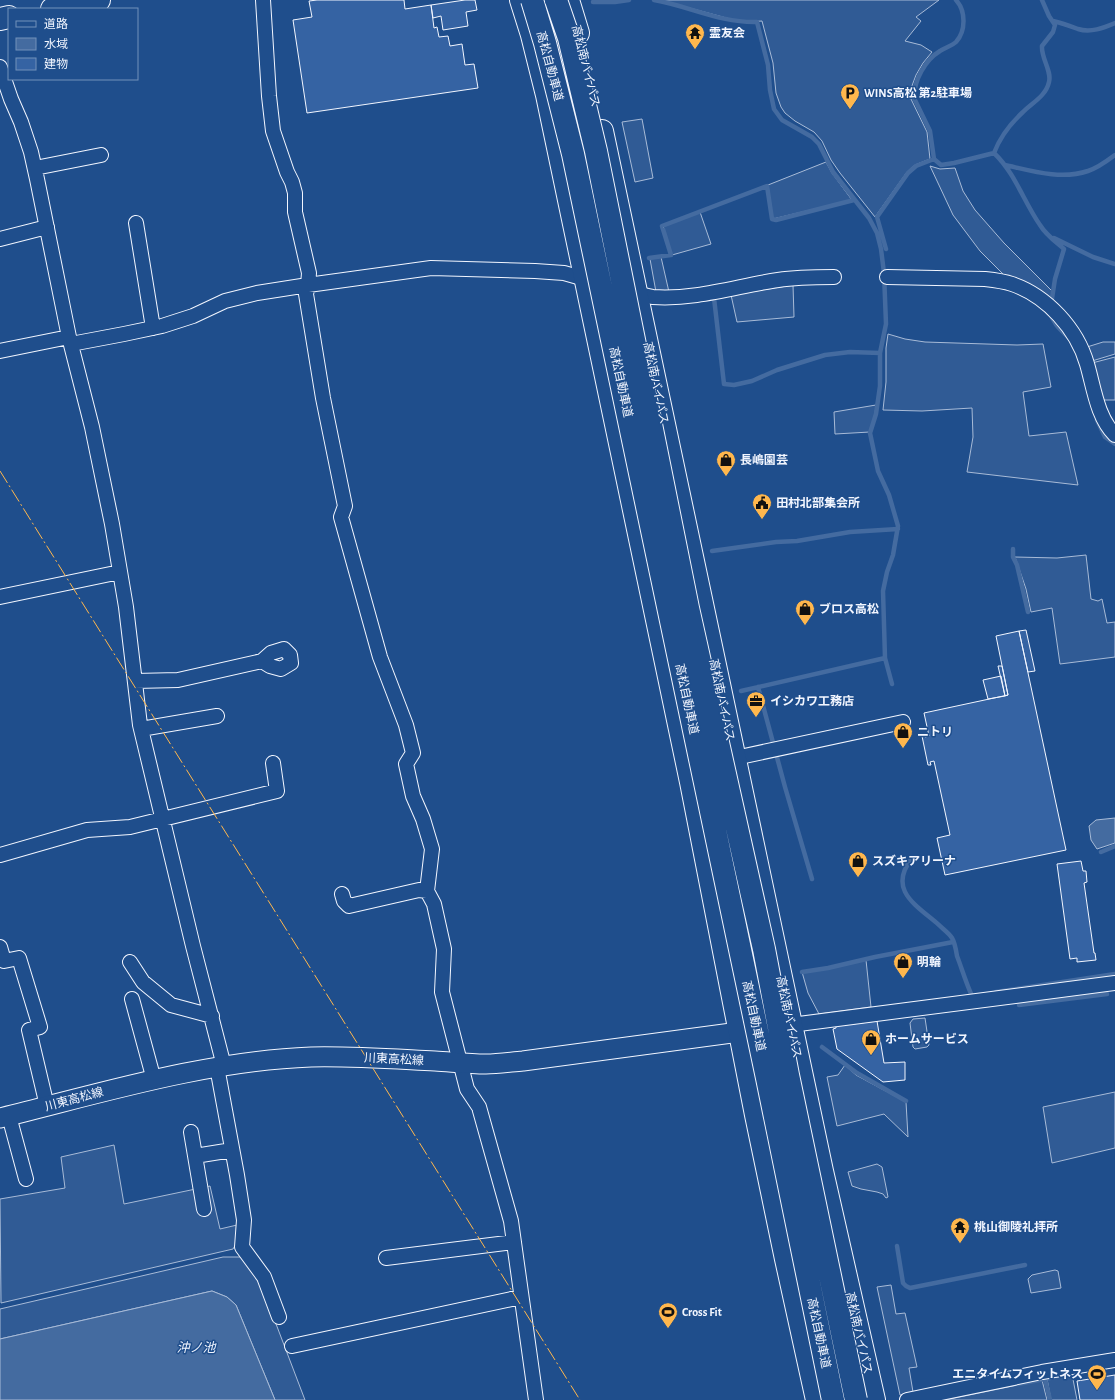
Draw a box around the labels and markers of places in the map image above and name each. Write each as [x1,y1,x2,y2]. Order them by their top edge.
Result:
temple icon: 霊友会 [684,22,706,50]
place label: 霊友会 [709,27,745,39]
parking icon: WINS高松 第2駐車場 [839,82,861,110]
place label: WINS高松 第2駐車場 [864,86,972,99]
shop icon: 長嶋園芸 [715,449,737,477]
place label: 長嶋園芸 [740,453,788,466]
public building icon: 田村北部集会所 [751,492,773,520]
place label: 田村北部集会所 [776,496,860,509]
shop icon: ブロス高松 [794,598,816,626]
place label: ブロス高松 [819,602,879,615]
office icon: イシカワ工務店 [745,690,767,718]
place label: イシカワ工務店 [770,694,854,707]
shop icon: ニトリ [892,721,914,749]
place label: ニトリ [917,726,953,738]
shop icon: スズキアリーナ [847,850,869,878]
place label: スズキアリーナ [872,854,956,867]
shop icon: 明輪 [892,951,914,979]
place label: 明輪 [917,955,941,968]
shop icon: ホームサービス [860,1028,882,1056]
place label: ホームサービス [885,1032,969,1045]
temple icon: 桃山御陵礼拝所 [949,1216,971,1244]
place label: 桃山御陵礼拝所 [974,1220,1058,1233]
sports icon: Cross Fit [657,1301,679,1329]
place label: Cross Fit [682,1306,722,1318]
sports icon: エニタイムフィットネス [1086,1363,1108,1391]
place label: エニタイムフィットネス [952,1367,1083,1380]

